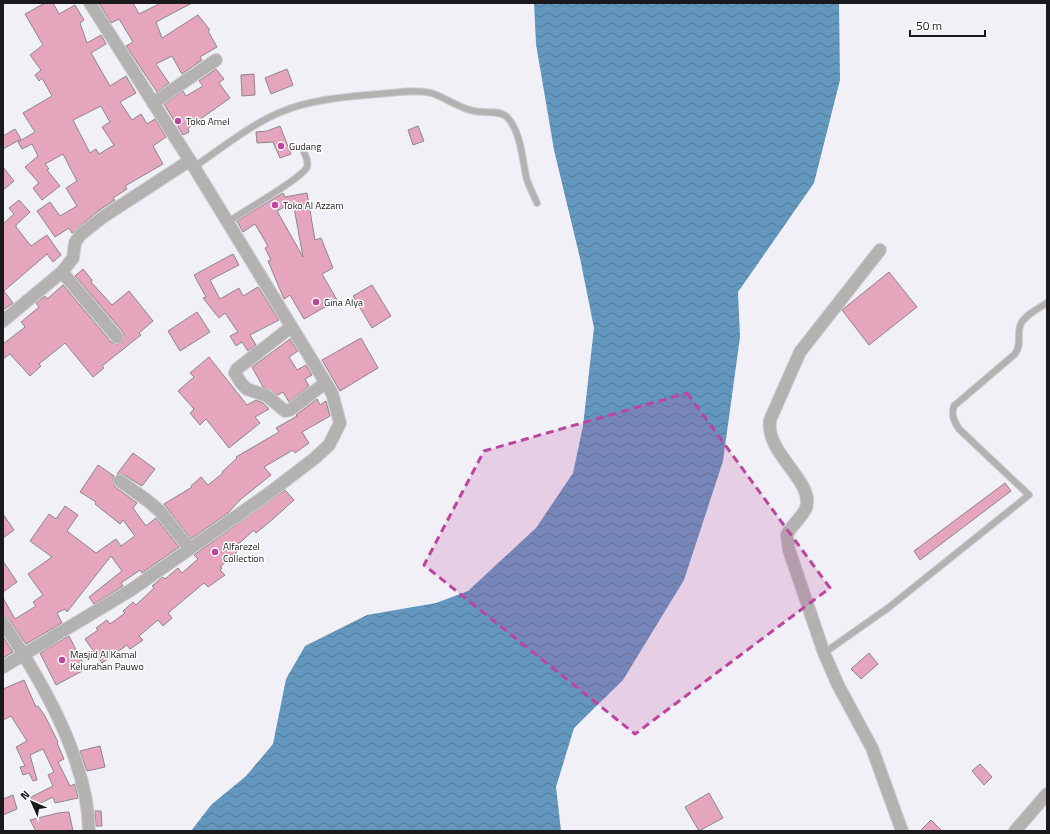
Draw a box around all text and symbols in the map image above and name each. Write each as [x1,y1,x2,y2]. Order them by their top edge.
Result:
scale bar [910,12,985,38]
text: 50 m [916,16,942,35]
place label: Toko Amel [186,114,229,129]
marker: Toko Amel [173,116,183,126]
place label: Gudang [289,139,321,154]
marker: Gudang [276,141,286,151]
place label: Toko Al Azzam [283,198,344,213]
marker: Toko Al Azzam [270,200,280,210]
place label: Gina Alya [324,295,363,310]
marker: Gina Alya [311,297,321,307]
place label: Alfarezel Collection [223,539,264,566]
marker: Alfarezel Collection [210,547,220,557]
place label: Masjid Al Kamal Kelurahan Pauwo [70,647,144,674]
marker: Masjid Al Kamal Kelurahan Pauwo [57,655,67,665]
north arrow [12,782,52,822]
text: N [17,787,33,803]

